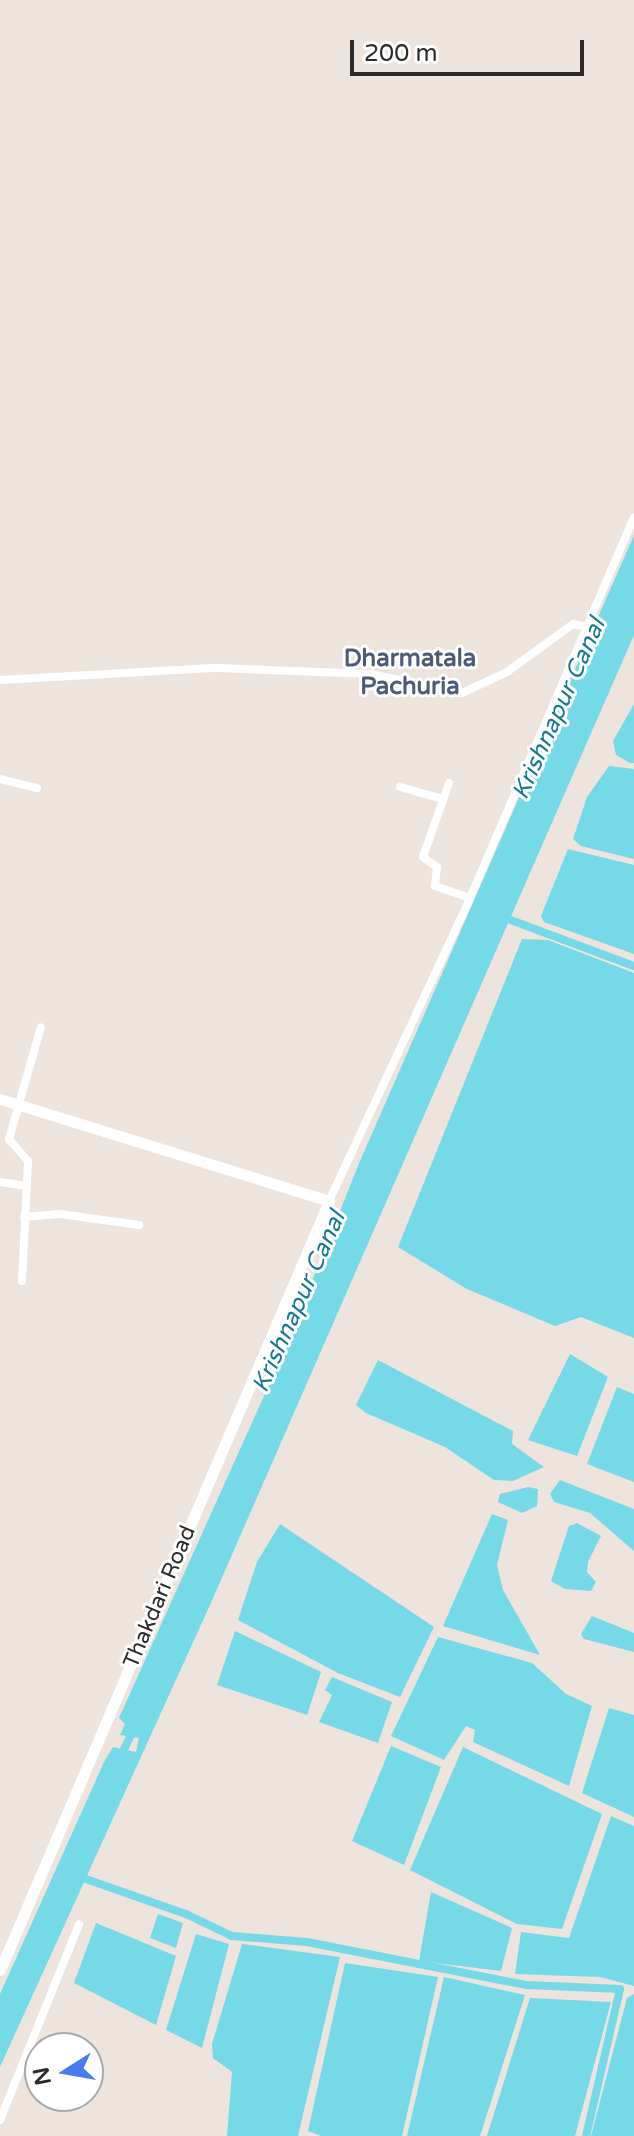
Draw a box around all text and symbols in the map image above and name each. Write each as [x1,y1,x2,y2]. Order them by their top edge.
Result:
scale bar [354,24,588,74]
text: 200 m [364,39,438,68]
water label: Krishnapur Canal [506,614,612,804]
district label: Dharmatala Pachuria [344,645,476,701]
water label: Krishnapur Canal [246,1207,352,1397]
street label: Thakdari Road [118,1522,202,1672]
north arrow [24,2032,104,2112]
text: N [28,2065,57,2087]

